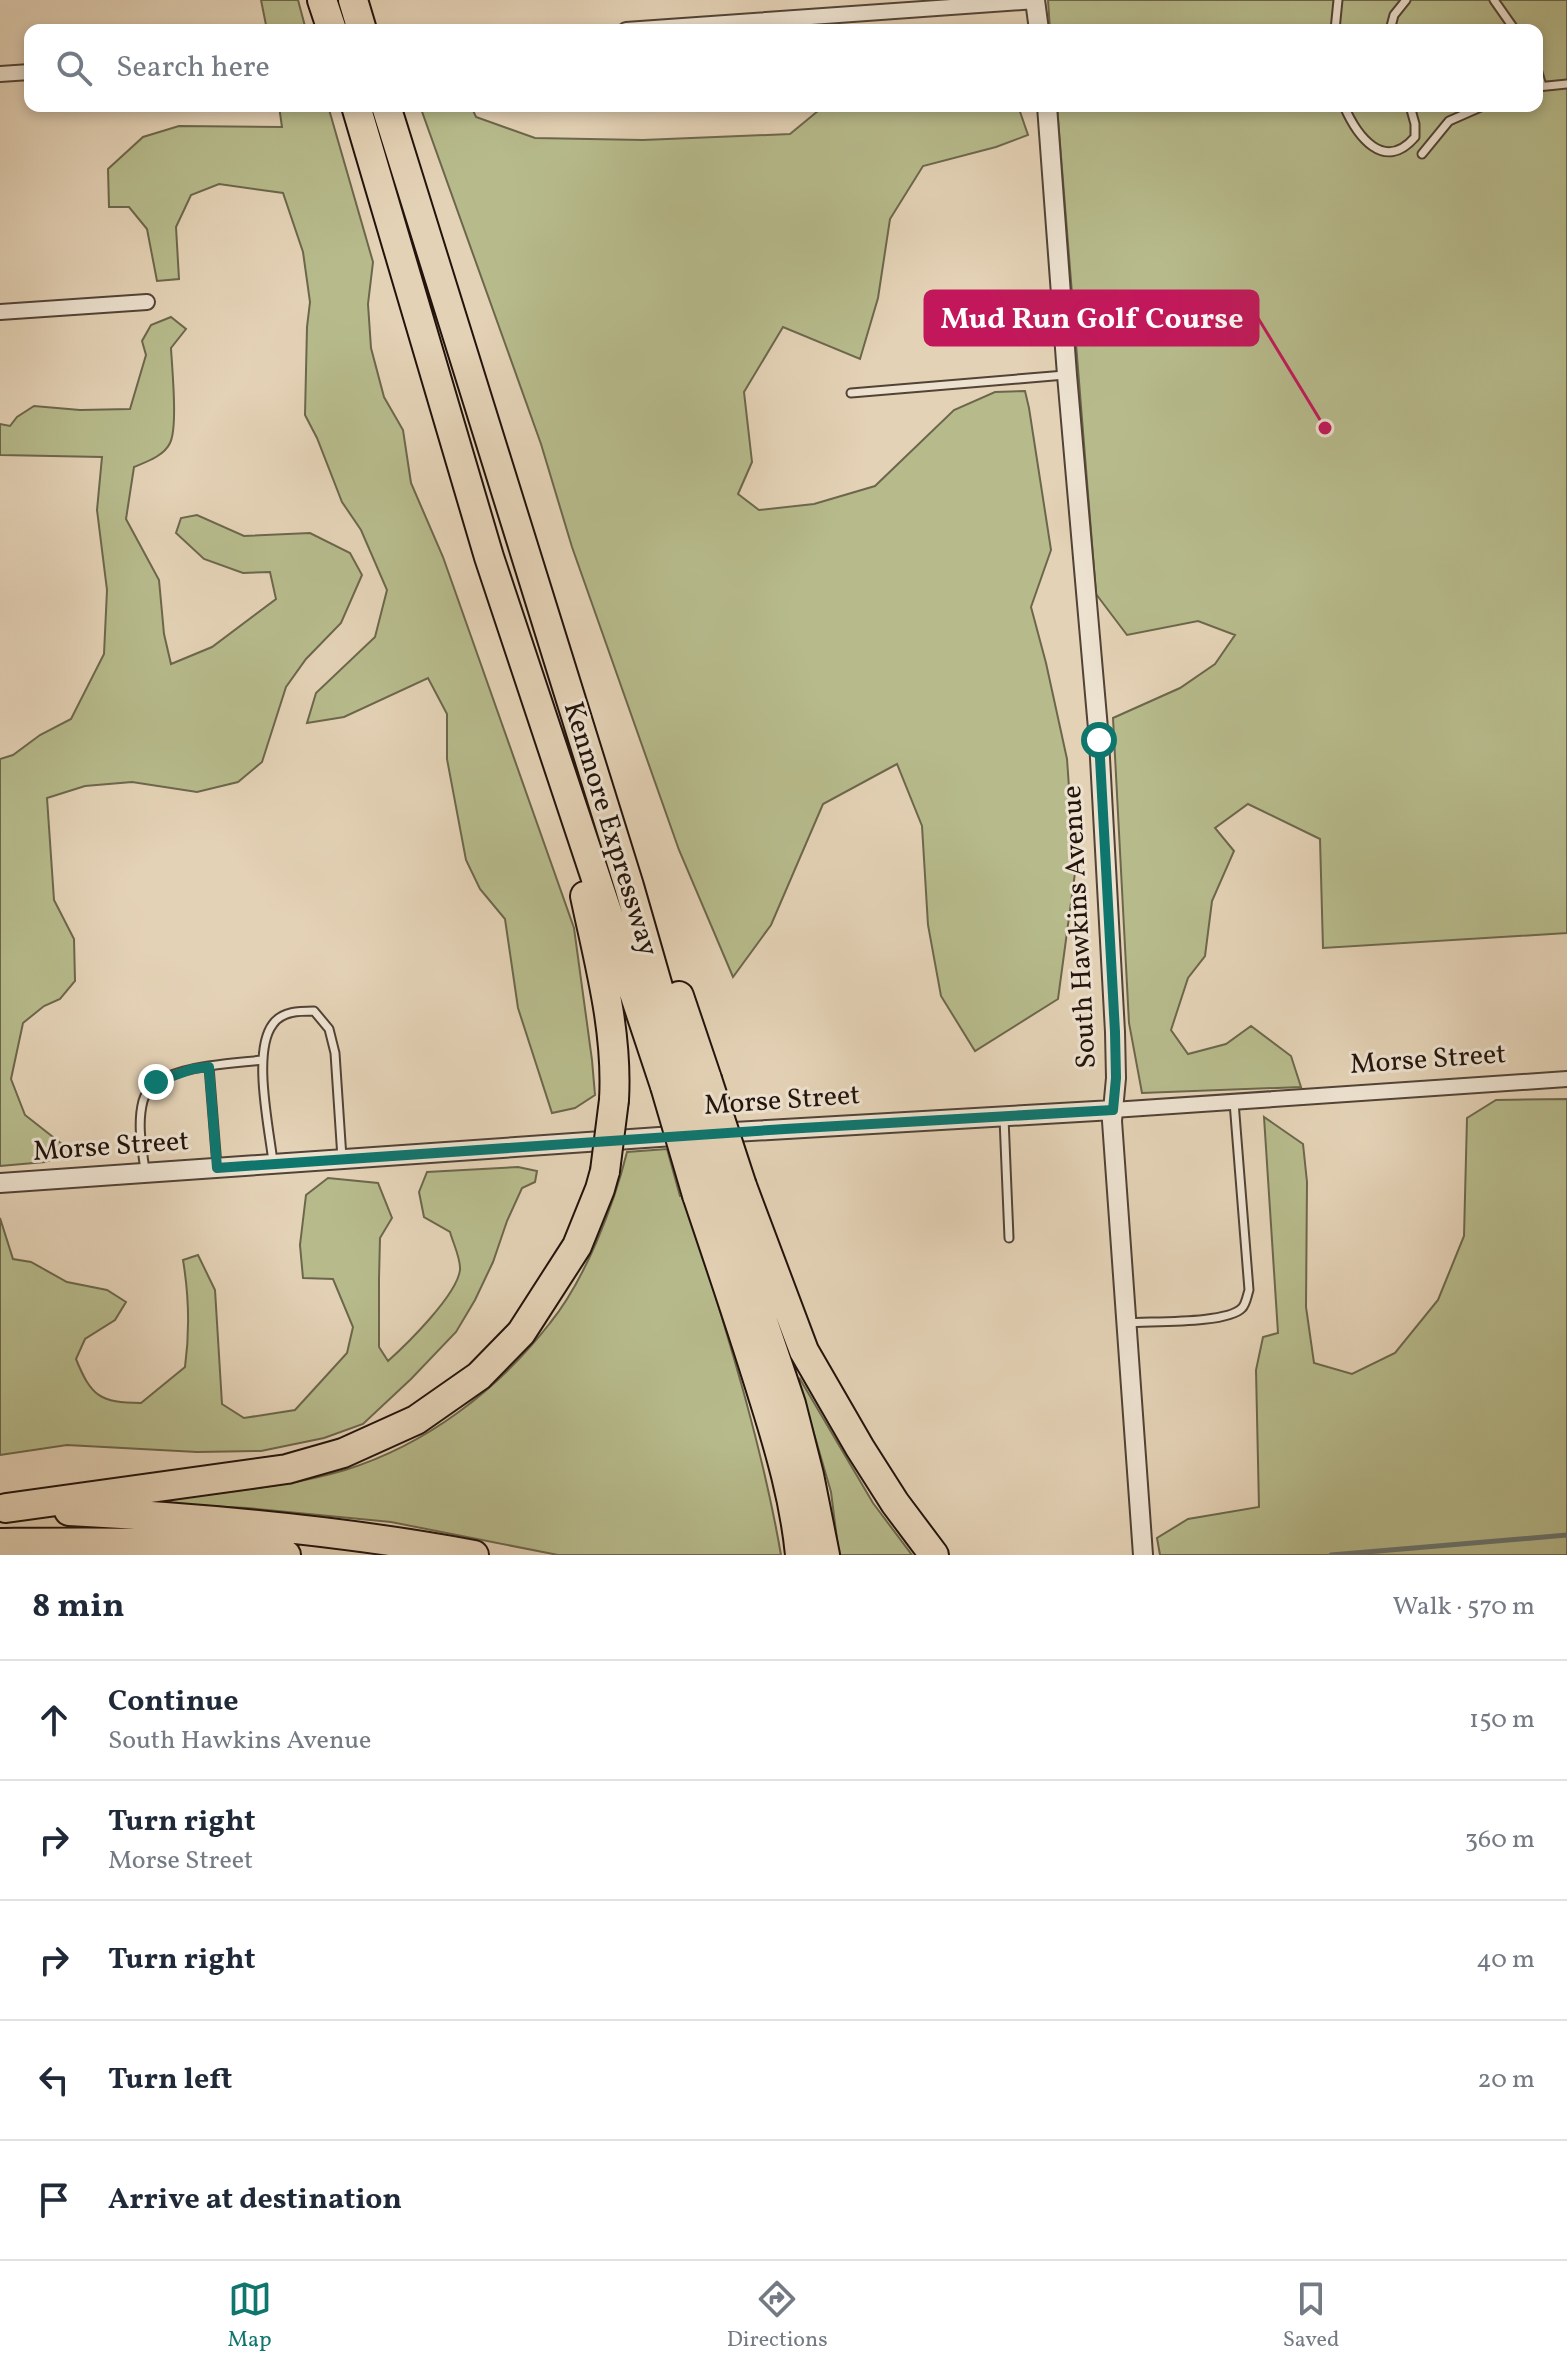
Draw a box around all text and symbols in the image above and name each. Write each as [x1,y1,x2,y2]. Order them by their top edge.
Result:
search box [24,24,1543,112]
icon: search [52,46,96,90]
text: Search here [116,47,270,89]
callout: Mud Run Golf Course [925,291,1258,345]
text: Mud Run Golf Course [940,299,1244,341]
street label: Kenmore Expressway [553,697,667,961]
route start [1081,722,1117,758]
street label: South Hawkins Avenue [1053,784,1107,1070]
street label: Morse Street [1349,1035,1507,1085]
route end [138,1064,174,1100]
street label: Morse Street [703,1076,861,1126]
street label: Morse Street [32,1122,190,1172]
text: 8 min [32,1584,125,1631]
text: Walk · 570 m [1392,1589,1535,1625]
text: Continue [108,1681,239,1723]
icon: ahead [32,1698,76,1742]
text: 150 m [1469,1702,1535,1738]
text: South Hawkins Avenue [108,1723,371,1759]
text: Turn right [108,1801,256,1843]
icon: right [32,1818,76,1862]
text: 360 m [1465,1822,1535,1858]
text: Morse Street [108,1843,253,1879]
icon: right [32,1938,76,1982]
text: Turn right [108,1939,256,1981]
text: 40 m [1476,1942,1535,1978]
icon: left [32,2058,76,2102]
text: Turn left [108,2059,232,2101]
text: 20 m [1477,2062,1535,2098]
icon: arrive [32,2178,76,2222]
text: Arrive at destination [108,2179,402,2221]
tab: Map [228,2277,272,2356]
tab: Directions [727,2277,828,2356]
tab: Saved [1283,2277,1339,2356]

